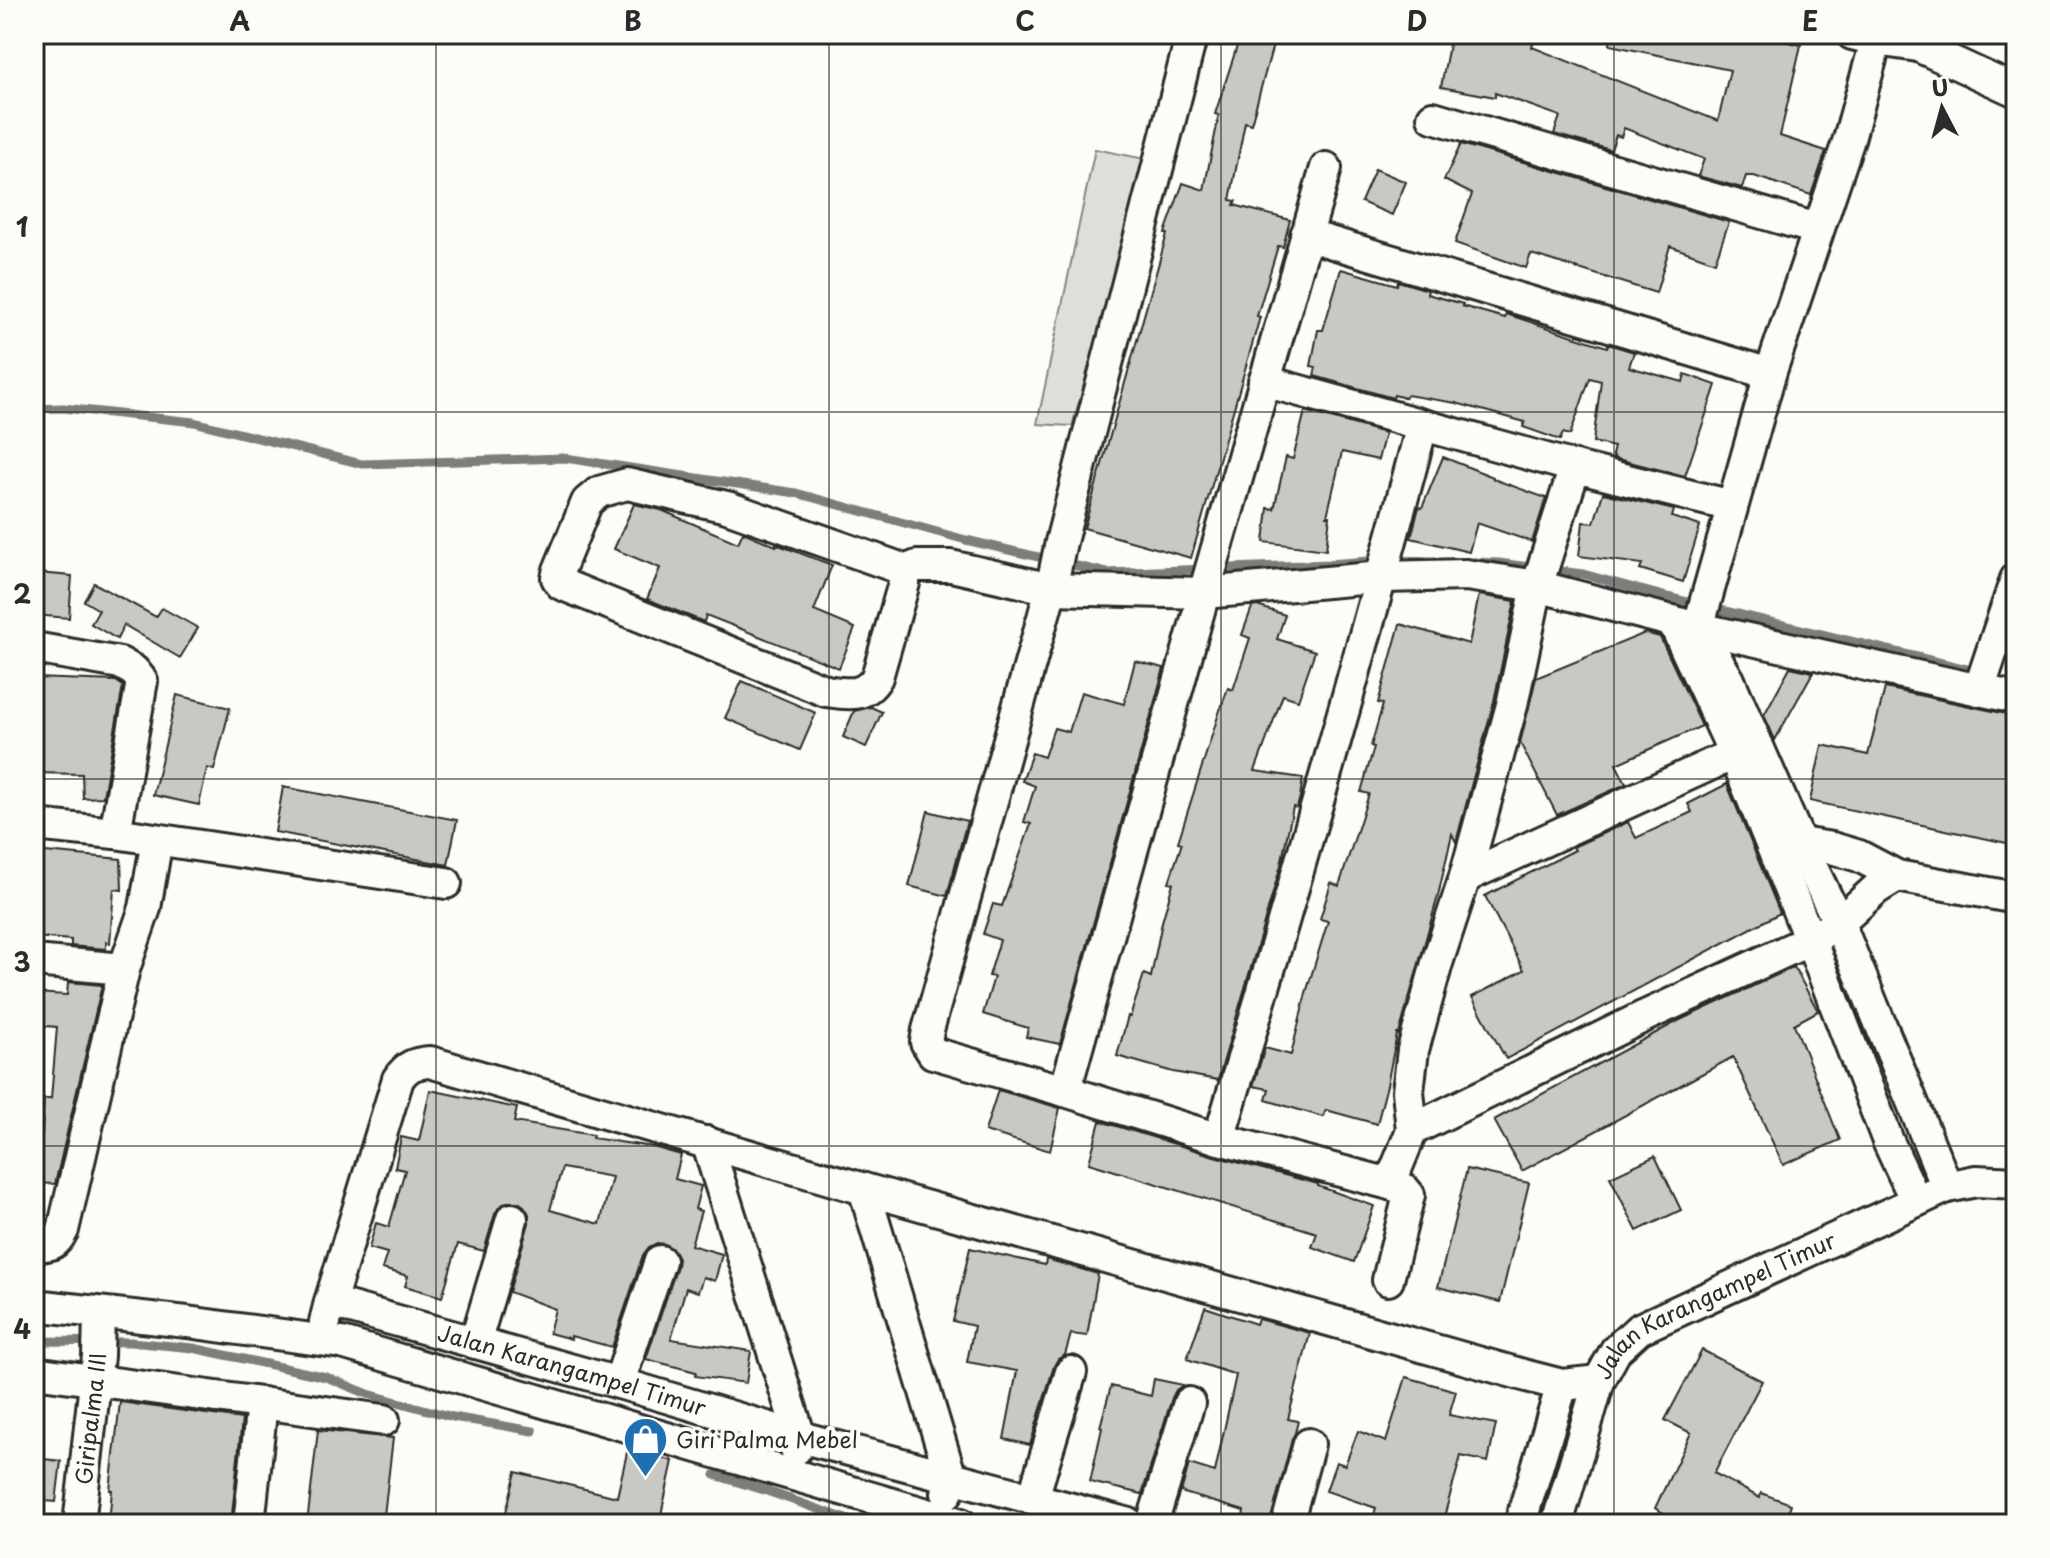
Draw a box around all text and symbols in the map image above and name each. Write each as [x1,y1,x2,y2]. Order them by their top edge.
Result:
text: A [230,1,250,40]
text: B [624,1,642,40]
text: C [1015,1,1035,40]
text: D [1407,1,1427,40]
text: E [1802,1,1818,40]
north arrow [1902,68,1982,148]
text: U [1930,69,1950,104]
text: 1 [16,207,28,246]
text: 2 [13,574,31,613]
text: 3 [13,942,31,981]
street label: Jalan Karangampel Timur [1585,1222,1841,1385]
text: 4 [13,1309,31,1348]
street label: Jalan Karangampel Timur [434,1315,711,1423]
street label: Giripalma III [66,1352,113,1486]
shop icon: Giri Palma Mebel [621,1416,669,1479]
place label: Giri Palma Mebel [676,1422,858,1455]

